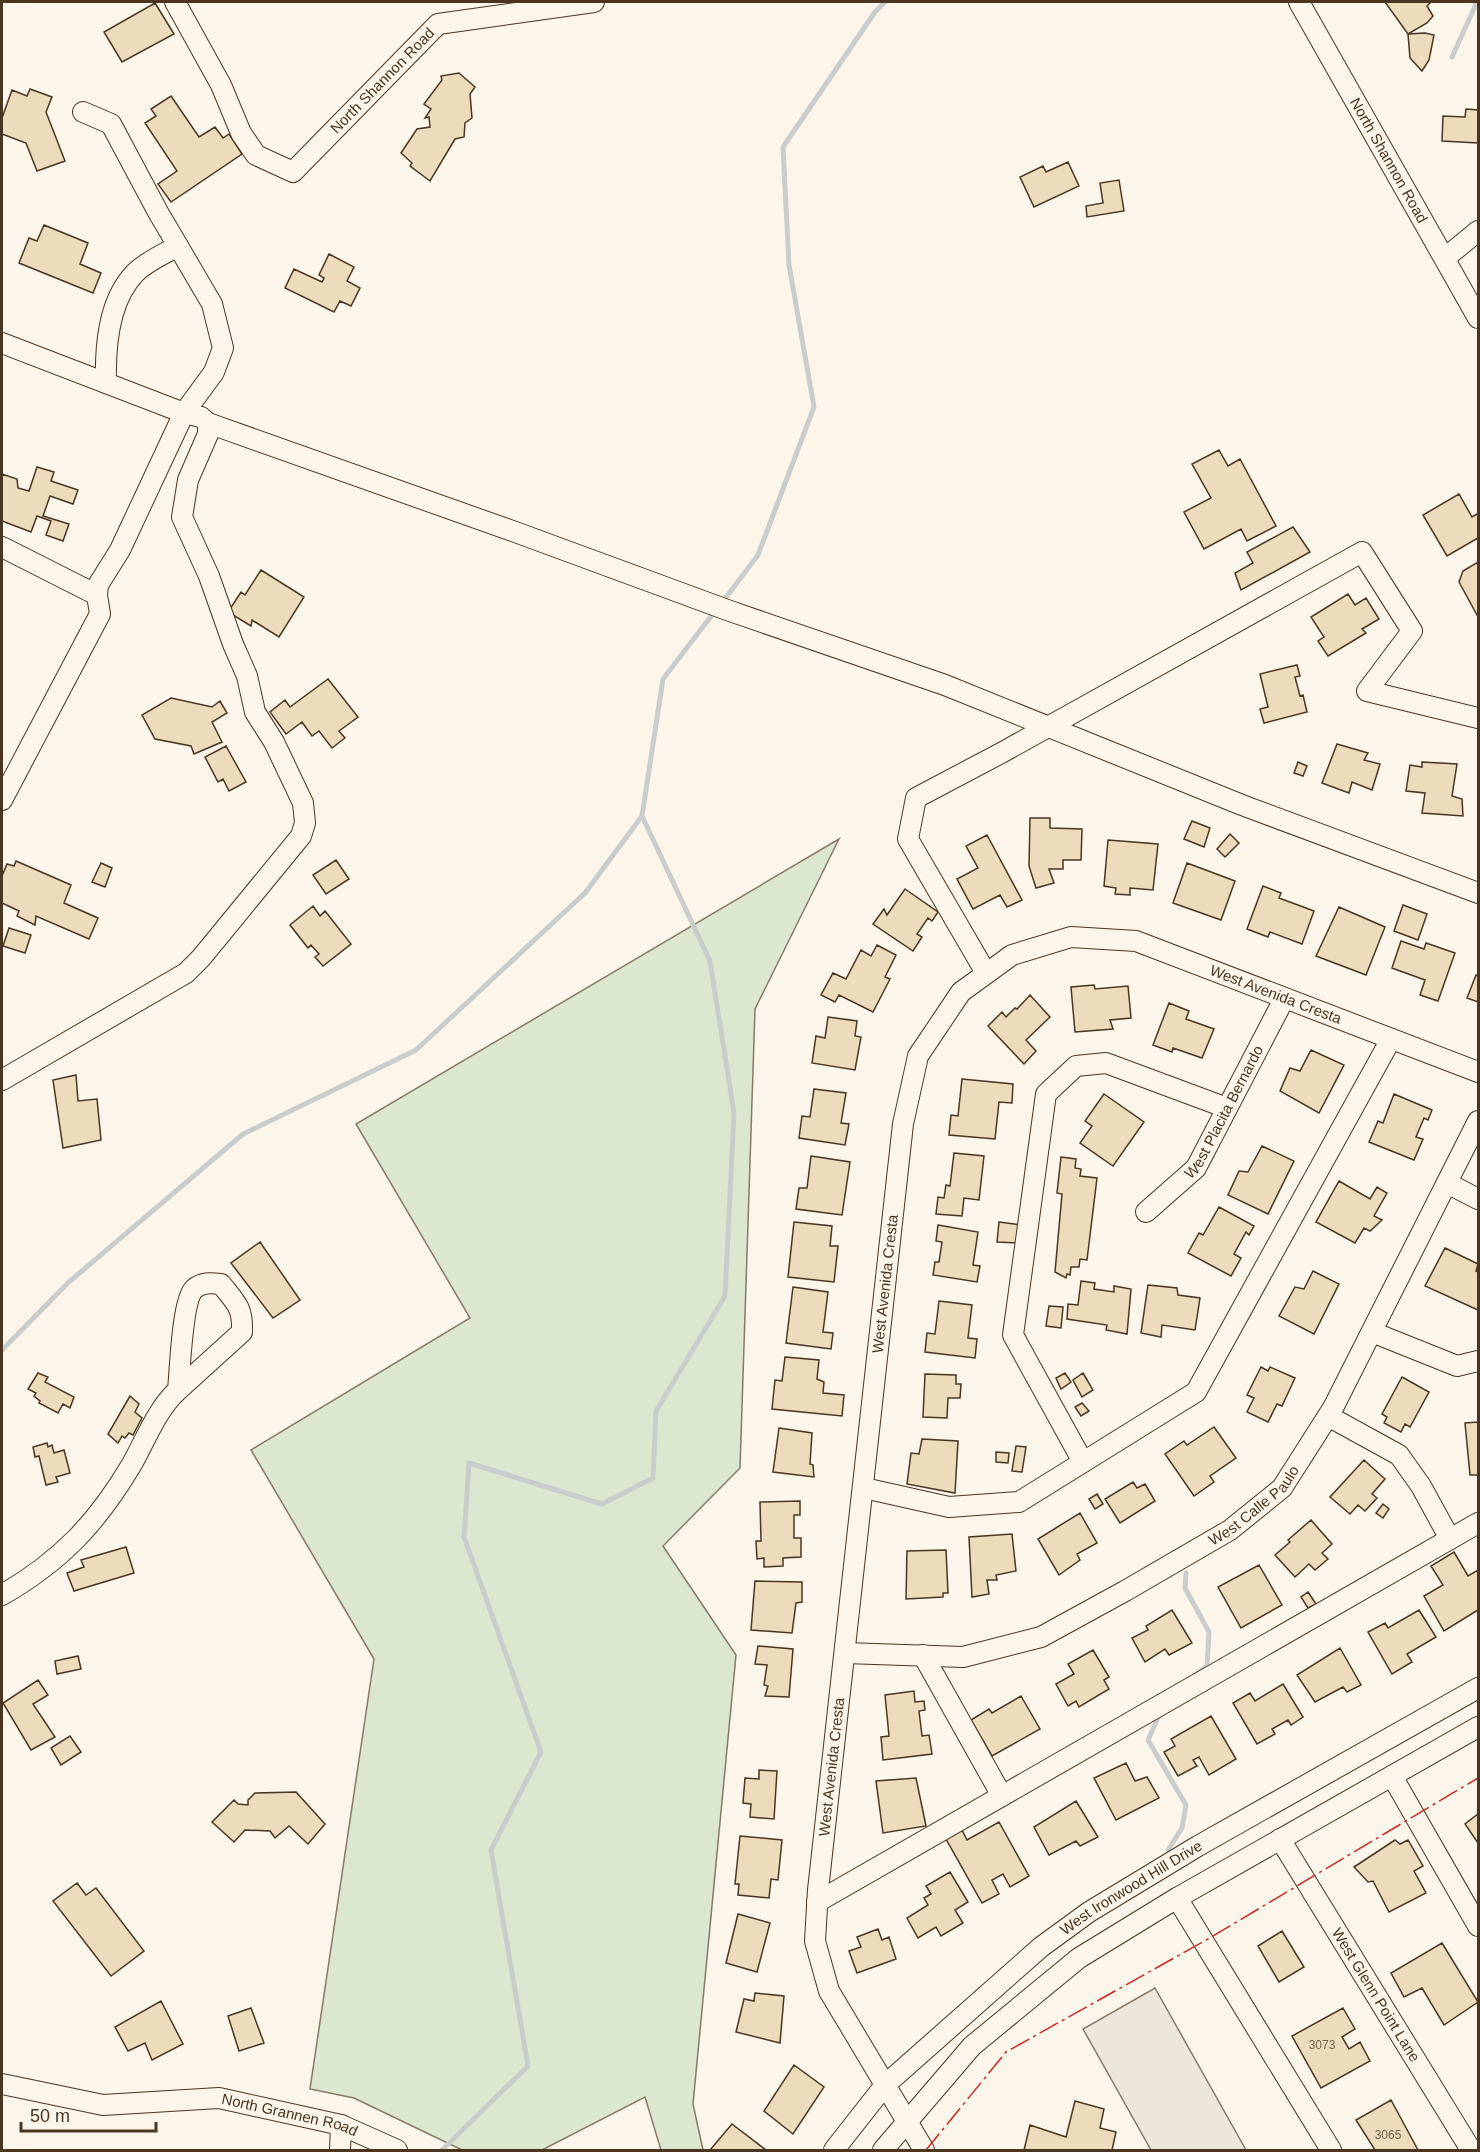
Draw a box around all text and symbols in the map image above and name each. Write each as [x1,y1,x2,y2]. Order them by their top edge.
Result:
street label: North Shannon Road [327,24,437,137]
street label: North Shannon Road [1347,95,1431,226]
street label: West Avenida Cresta [1208,961,1345,1027]
street label: West Placita Bernardo [1181,1042,1266,1182]
street label: West Avenida Cresta [869,1213,901,1354]
street label: West Calle Paulo [1205,1462,1302,1549]
street label: West Avenida Cresta [815,1696,847,1837]
street label: West Ironwood Hill Drive [1057,1837,1205,1938]
street label: West Glenn Point Lane [1329,1925,1424,2065]
house number: 3073 [1309,2038,1336,2052]
street label: North Grannen Road [220,2090,360,2139]
scale bar [21,2095,156,2133]
text: 50 m [30,2106,70,2126]
house number: 3065 [1375,2128,1402,2142]

